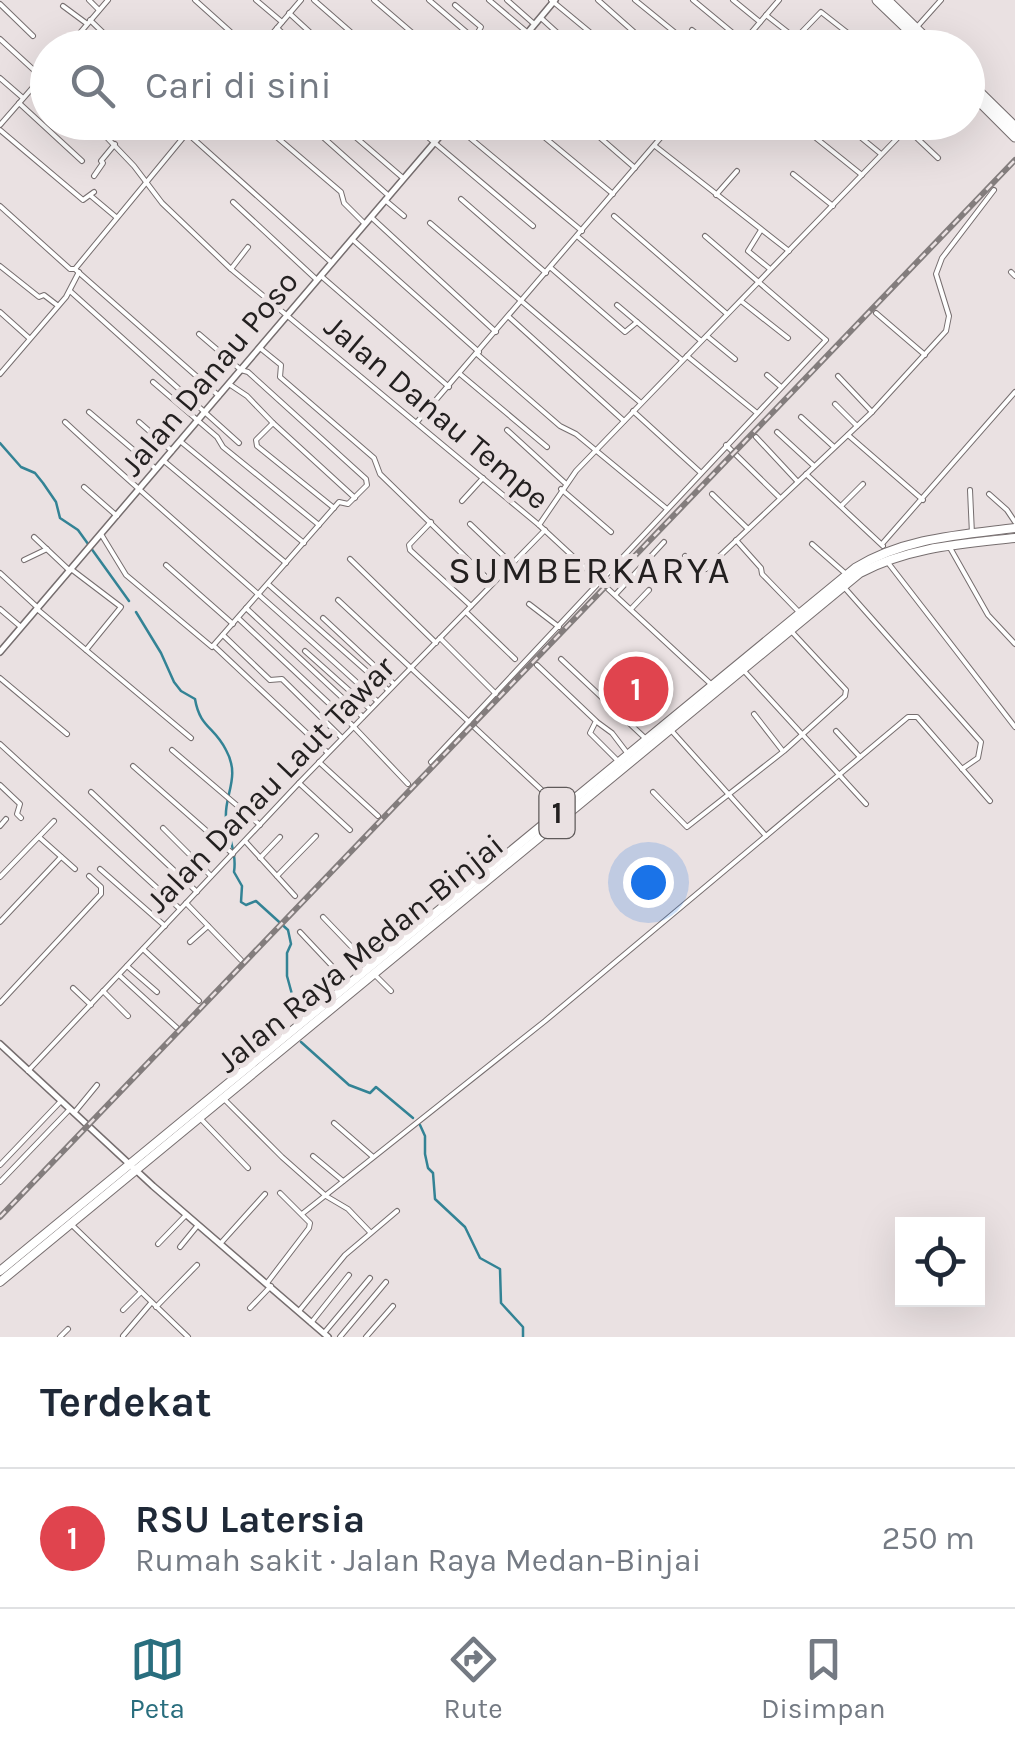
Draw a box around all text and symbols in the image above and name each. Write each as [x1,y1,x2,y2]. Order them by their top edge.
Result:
search box [30,30,985,140]
icon: search [65,58,120,113]
text: Cari di sini [145,63,332,108]
street label: Jalan Danau Poso [113,263,306,483]
street label: Jalan Danau Tempe [317,308,556,517]
district label: SUMBERKARYA [448,548,732,593]
street label: Jalan Danau Laut Tawar [138,648,403,920]
pin: 1 [604,652,668,726]
road number: 1 [540,788,574,838]
street label: Jalan Raya Medan-Binjai [210,826,511,1080]
your location [623,857,674,908]
map controls [895,1217,985,1307]
button: locate [895,1217,985,1307]
text: Terdekat [40,1377,212,1427]
text: RSU Latersia [135,1497,365,1542]
text: 1 [67,1520,78,1557]
text: 250 m [882,1520,975,1557]
text: Rumah sakit · Jalan Raya Medan-Binjai [135,1542,701,1579]
tab: Peta [129,1632,185,1725]
tab: Rute [444,1632,503,1725]
tab: Disimpan [761,1632,886,1725]

